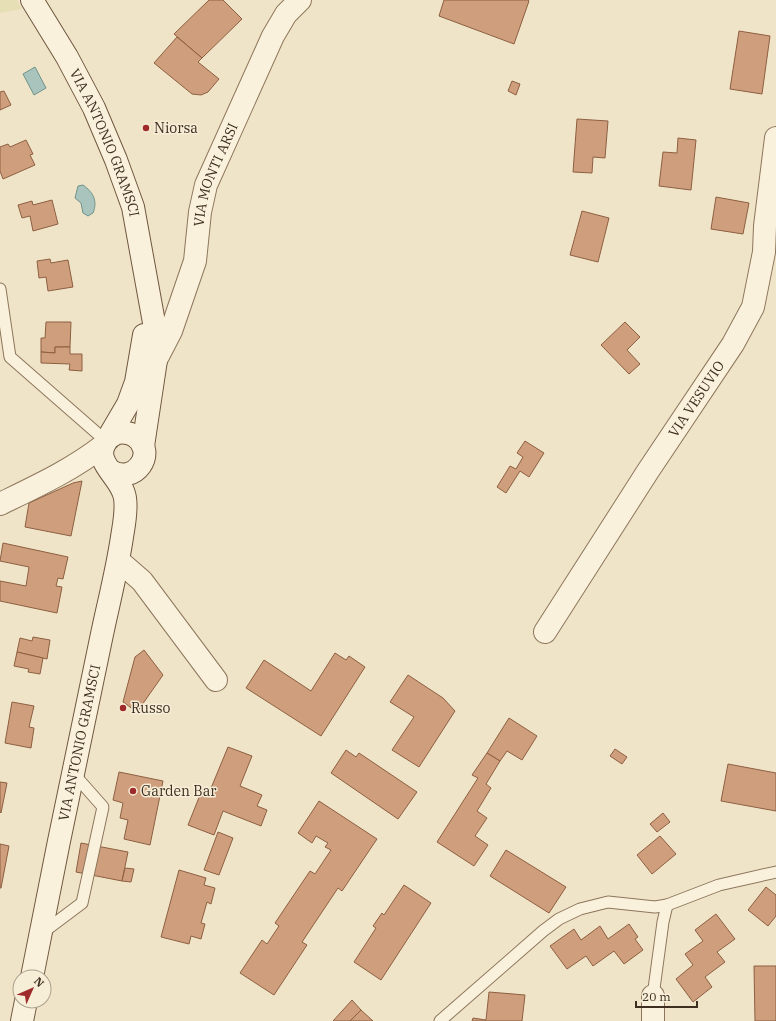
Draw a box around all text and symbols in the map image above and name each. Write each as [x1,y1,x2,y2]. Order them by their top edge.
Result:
street label: VIA ANTONIO GRAMSCI [66,66,144,218]
place label: Niorsa [154,119,198,137]
street label: VIA MONTI ARSI [190,120,242,228]
marker: Niorsa [141,123,151,133]
street label: VIA VESUVIO [664,357,728,440]
street label: VIA ANTONIO GRAMSCI [54,663,104,823]
place label: Russo [131,699,171,717]
marker: Russo [118,703,128,713]
place label: Garden Bar [141,782,217,800]
marker: Garden Bar [128,786,138,796]
north arrow [12,969,52,1009]
text: N [31,974,47,990]
scale bar [636,983,697,1009]
text: 20 m [642,989,671,1004]

